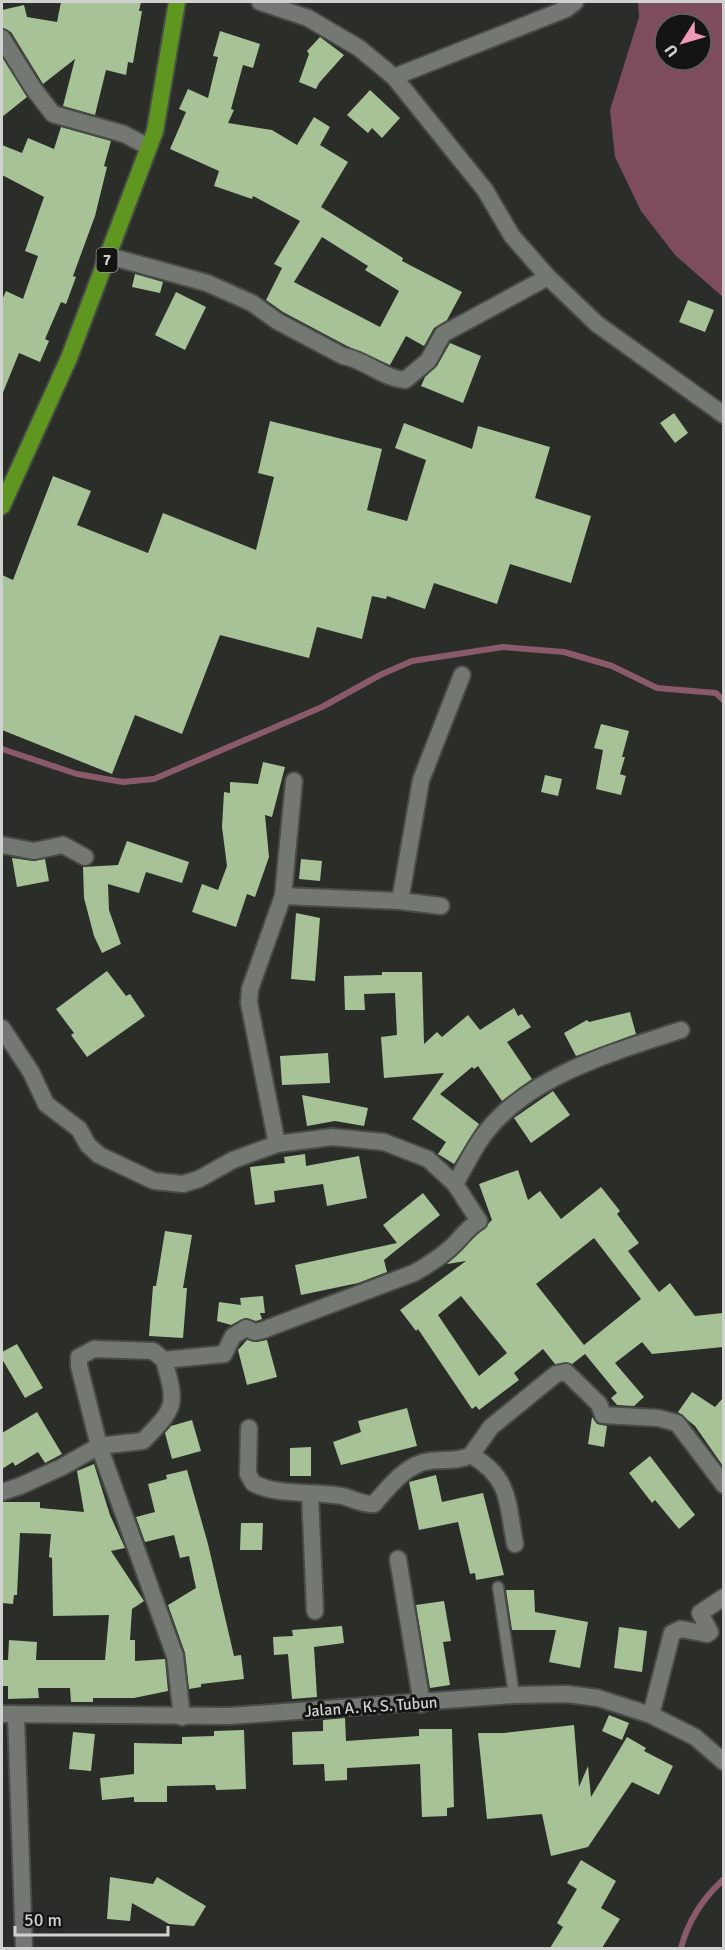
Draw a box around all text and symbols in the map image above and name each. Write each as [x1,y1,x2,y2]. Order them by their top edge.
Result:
north arrow [653,12,713,72]
text: U [661,40,683,61]
road number: 7 [96,248,118,272]
street label: Jalan A. K. S. Tubun [304,1692,438,1722]
scale bar [15,1899,168,1937]
text: 50 m [24,1909,62,1931]

